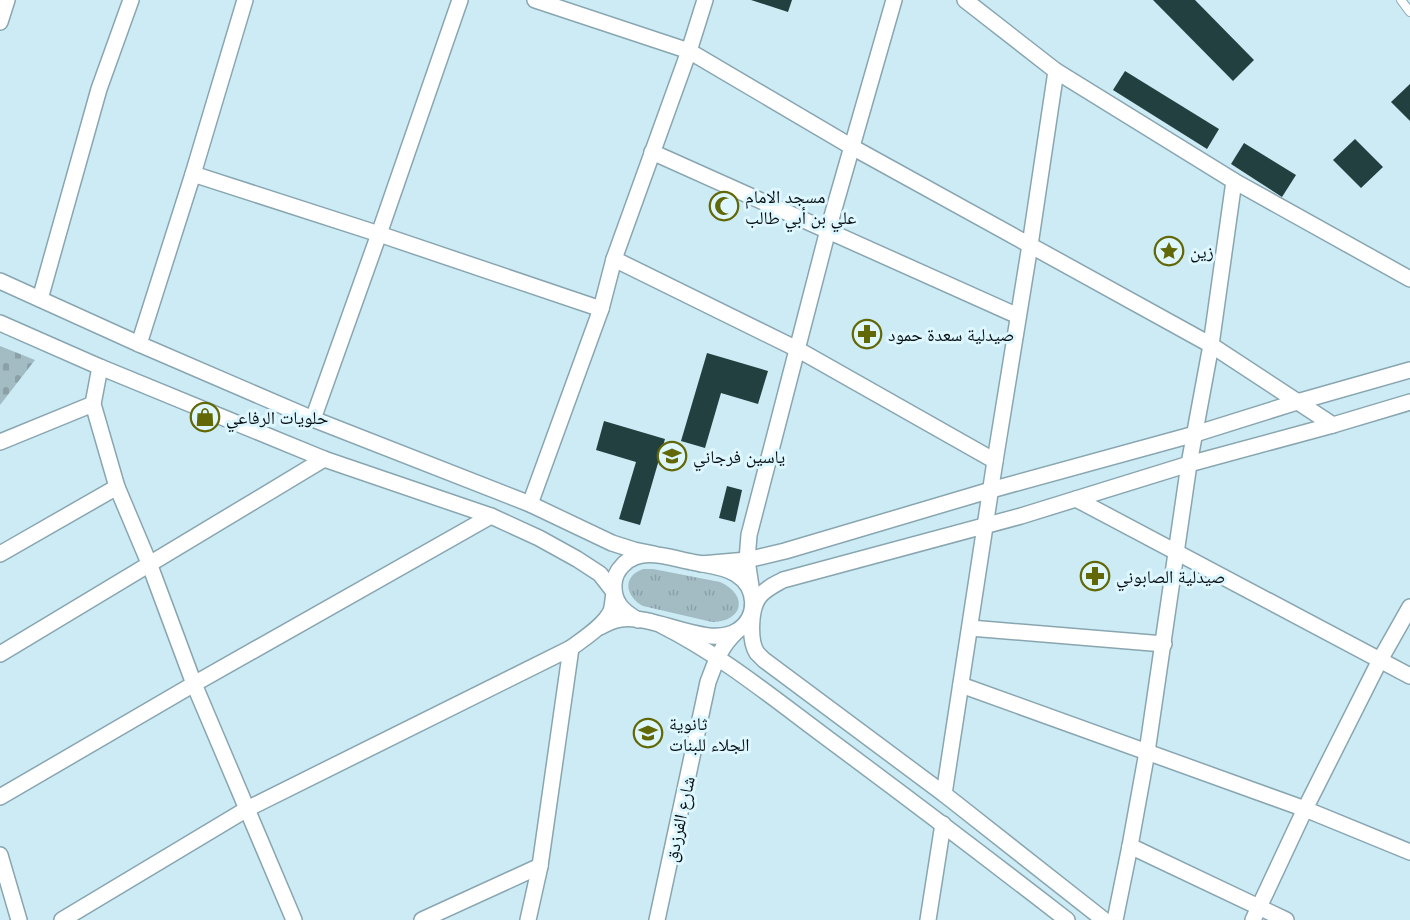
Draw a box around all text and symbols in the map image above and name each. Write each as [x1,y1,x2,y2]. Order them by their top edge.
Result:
place label: مسجد الامام علي بن أبي طالب [745,185,856,233]
mosque icon: مسجد الامام علي بن أبي طالب [708,190,740,222]
place icon: زين [1153,235,1185,267]
place label: زين [1190,240,1214,263]
pharmacy icon: صيدلية سعدة حمود [851,318,883,350]
place label: صيدلية سعدة حمود [888,323,1015,345]
shop icon: حلويات الرفاعي [189,401,221,433]
place label: حلويات الرفاعي [226,406,328,433]
school or university icon: ياسين فرجاني [656,440,688,472]
place label: ياسين فرجاني [693,445,785,472]
pharmacy icon: صيدلية الصابوني [1079,560,1111,592]
place label: صيدلية الصابوني [1116,565,1225,592]
place label: ثانوية الجلاء للبنات [669,712,750,756]
school or university icon: ثانوية الجلاء للبنات [632,717,664,749]
street label: شارع الفرزدق [659,774,700,864]

